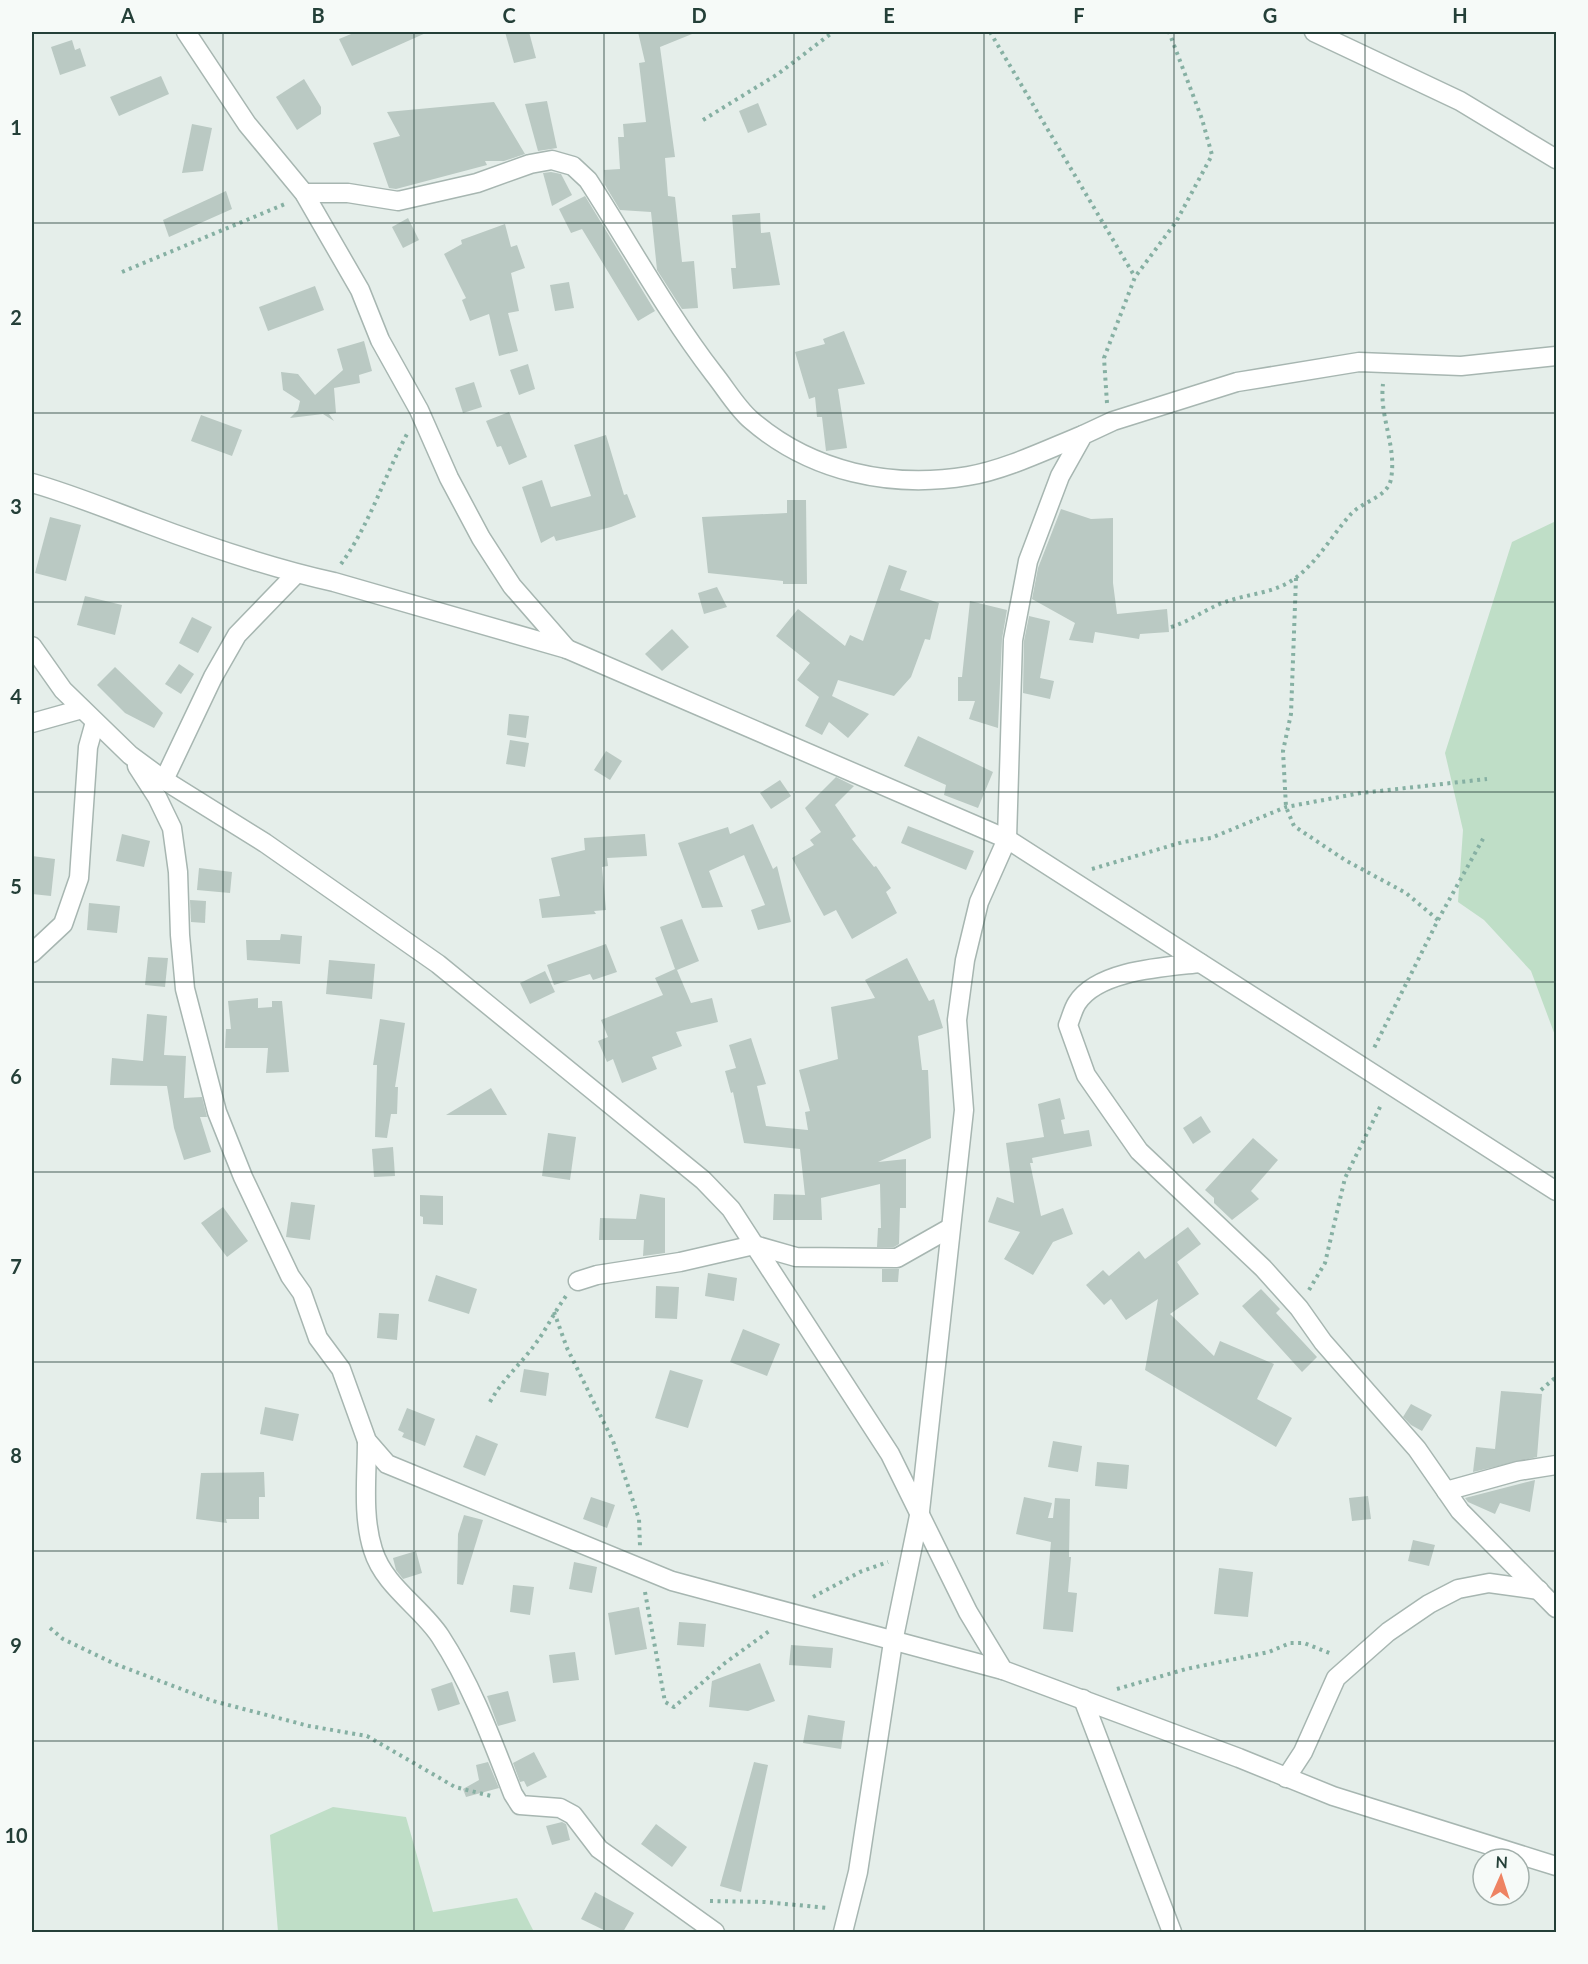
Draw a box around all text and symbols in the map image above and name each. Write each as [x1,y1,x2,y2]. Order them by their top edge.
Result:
text: A [120,3,135,27]
text: B [311,3,325,27]
text: C [502,3,516,27]
text: D [691,3,707,27]
text: E [883,3,895,27]
text: F [1073,3,1085,27]
text: G [1263,3,1277,27]
text: H [1452,3,1468,27]
text: 1 [10,115,22,139]
text: 2 [10,305,22,329]
text: 3 [10,494,22,518]
text: 4 [10,684,22,708]
text: 5 [10,874,22,898]
text: 6 [10,1064,22,1088]
text: 7 [10,1254,22,1278]
text: 8 [10,1443,22,1467]
text: 9 [10,1633,22,1657]
text: 10 [4,1823,28,1847]
north arrow [1471,1847,1531,1907]
text: N [1495,1852,1508,1871]

